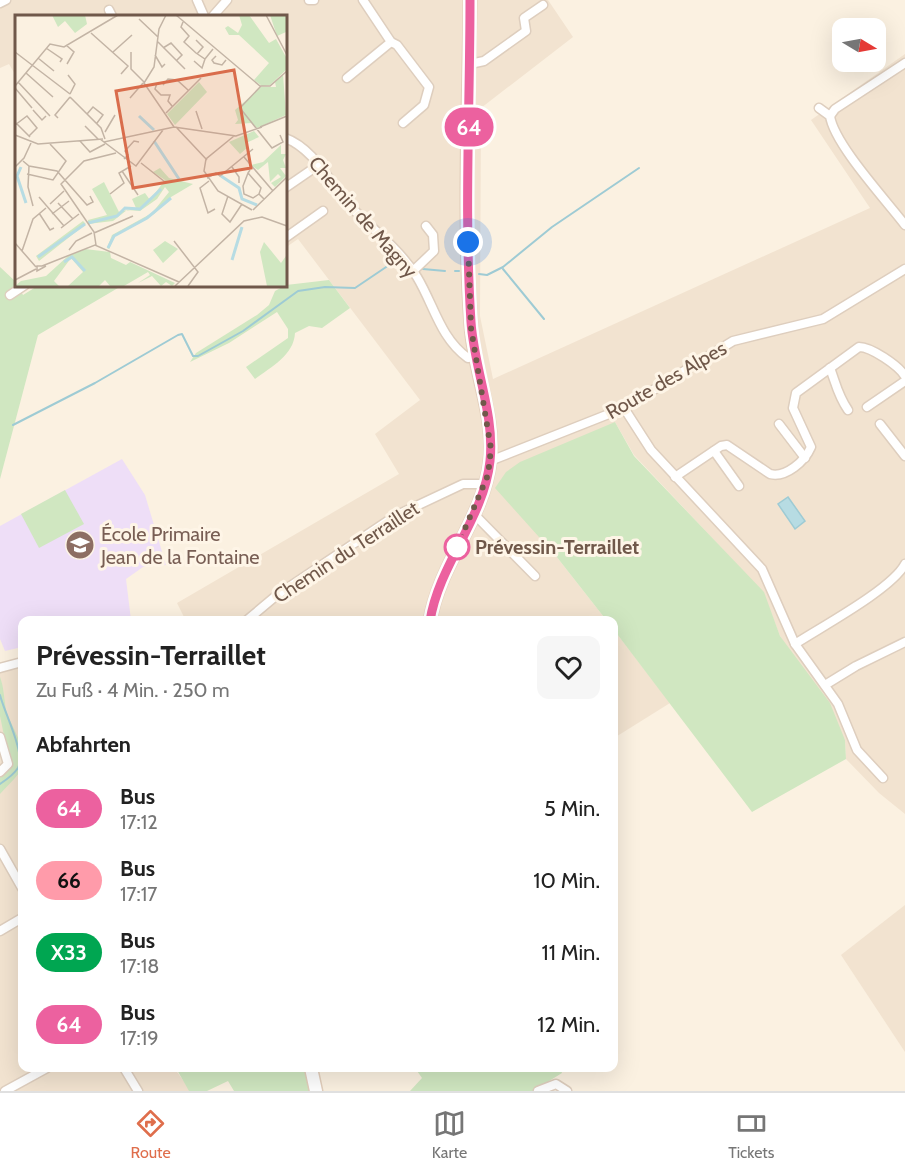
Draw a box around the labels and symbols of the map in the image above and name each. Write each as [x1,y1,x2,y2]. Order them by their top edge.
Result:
inset map [15,15,286,286]
north arrow [832,18,886,72]
line badge: 64 [442,108,496,146]
street label: Chemin de Magny [304,151,422,283]
your location [453,227,483,257]
street label: Route des Alpes [601,336,731,424]
street label: Chemin du Terraillet [269,496,424,608]
place label: École Primaire Jean de la Fontaine [100,522,260,569]
school or university icon: École Primaire Jean de la Fontaine [64,529,96,561]
marker: Prévessin-Terraillet [444,534,470,560]
place label: Prévessin-Terraillet [475,535,639,559]

